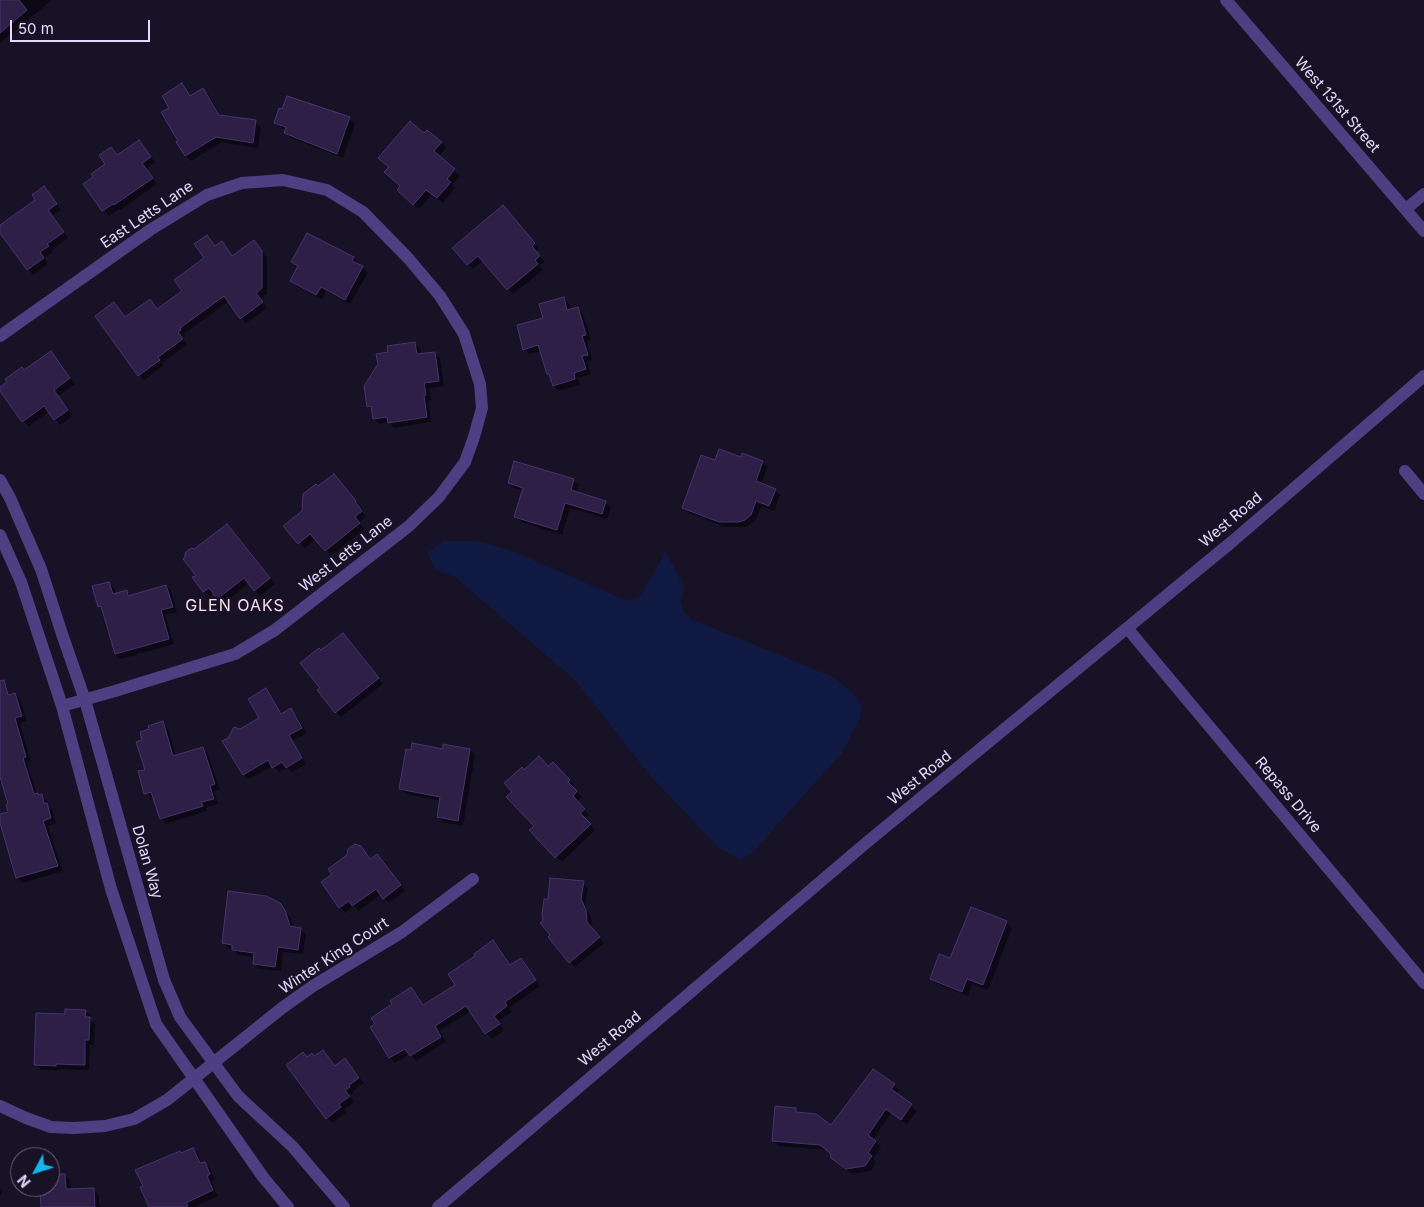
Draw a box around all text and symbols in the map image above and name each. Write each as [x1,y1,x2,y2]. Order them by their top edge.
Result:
scale bar [12,10,152,42]
text: 50 m [18,19,54,38]
street label: West 131st Street [1291,54,1383,156]
street label: East Letts Lane [97,177,197,253]
street label: West Road [1196,489,1266,551]
street label: West Letts Lane [296,512,396,596]
district label: GLEN OAKS [184,596,286,616]
street label: West Road [885,747,955,809]
street label: Repass Drive [1251,754,1325,836]
street label: Dolan Way [128,823,166,901]
street label: Winter King Court [276,914,392,998]
street label: West Road [575,1008,645,1070]
north arrow [10,1147,60,1197]
text: N [14,1172,34,1191]

